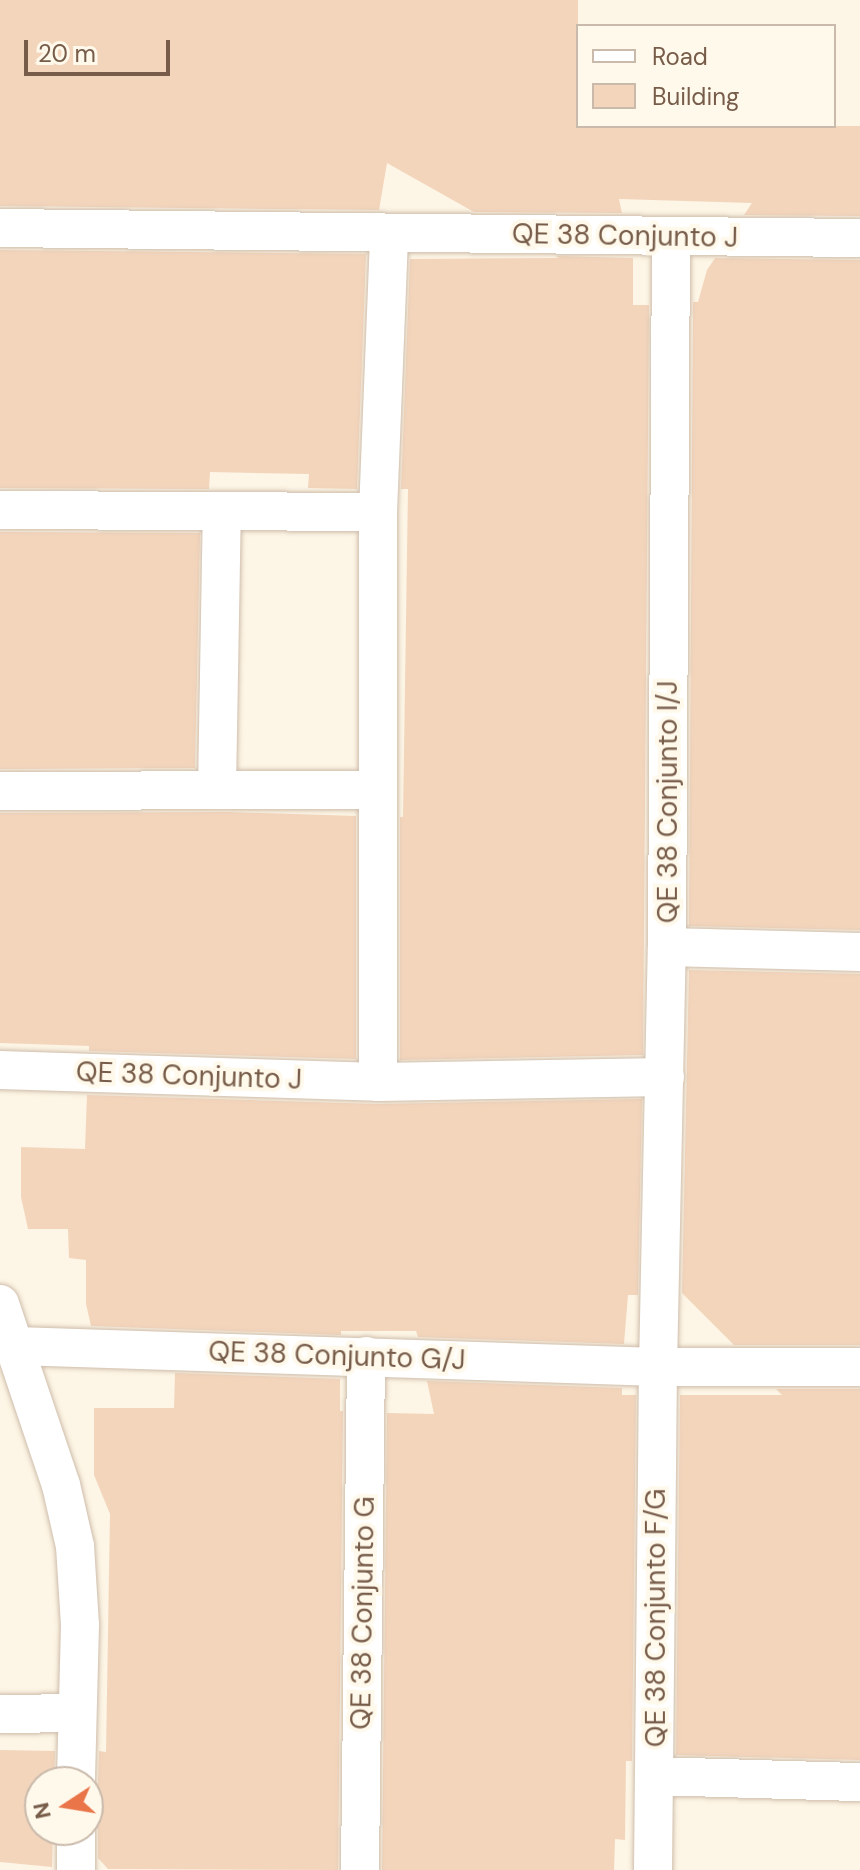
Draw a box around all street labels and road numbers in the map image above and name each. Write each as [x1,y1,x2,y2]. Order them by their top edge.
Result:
street label: QE 38 Conjunto J [512,217,738,255]
street label: QE 38 Conjunto I/J [651,681,685,923]
street label: QE 38 Conjunto J [75,1055,303,1097]
street label: QE 38 Conjunto G/J [208,1335,466,1377]
street label: QE 38 Conjunto F/G [639,1489,673,1747]
street label: QE 38 Conjunto G [344,1496,382,1730]

